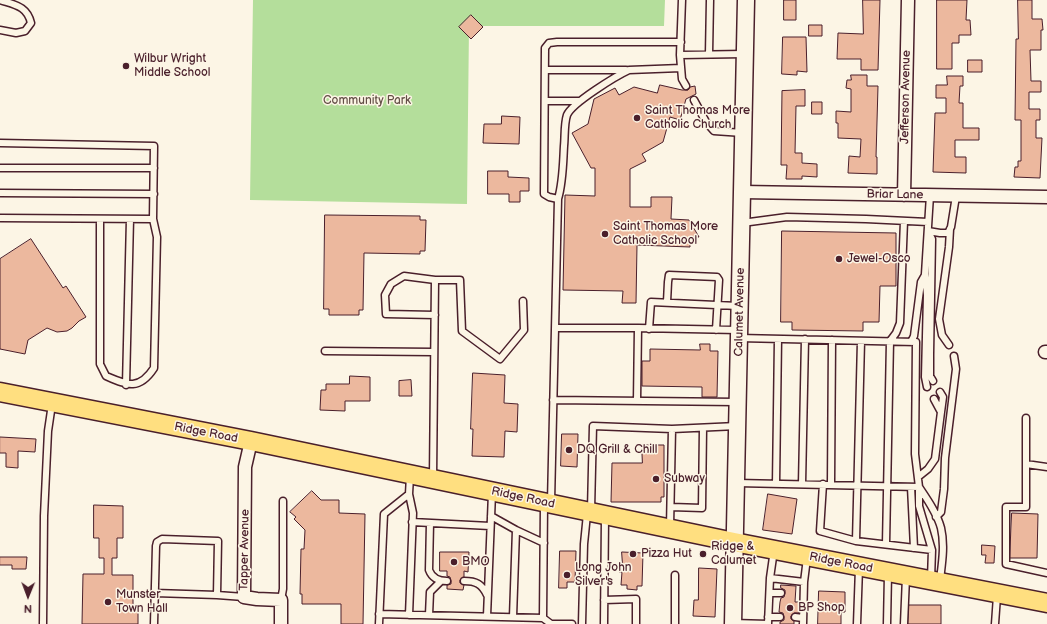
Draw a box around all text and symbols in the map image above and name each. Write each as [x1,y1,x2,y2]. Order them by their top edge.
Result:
street label: Jefferson Avenue [898,50,914,144]
place label: Wilbur Wright Middle School [134,52,210,80]
marker: Wilbur Wright Middle School [121,61,131,71]
park label: Community Park [323,94,411,108]
place label: Saint Thomas More Catholic Church [645,104,750,132]
marker: Saint Thomas More Catholic Church [632,113,642,123]
street label: Briar Lane [866,187,924,203]
place label: Saint Thomas More Catholic School [613,220,718,248]
marker: Saint Thomas More Catholic School [600,229,610,239]
place label: Jewel-Osco [847,252,911,266]
marker: Jewel-Osco [834,254,844,264]
street label: Calumet Avenue [732,267,748,357]
street label: Ridge Road [173,420,239,446]
place label: DQ Grill & Chill [577,443,657,457]
marker: DQ Grill & Chill [564,445,574,455]
place label: Subway [664,472,705,486]
marker: Subway [651,474,661,484]
street label: Ridge Road [490,484,556,512]
street label: Tapper Avenue [237,509,253,591]
place label: Ridge & Calumet [711,540,756,568]
place label: Pizza Hut [641,547,692,561]
marker: Pizza Hut [628,549,638,559]
marker: Ridge & Calumet [698,549,708,559]
street label: Ridge Road [808,550,874,576]
place label: BMO [462,555,490,569]
marker: BMO [449,557,459,567]
place label: Long John Silver's [575,561,632,589]
marker: Long John Silver's [562,570,572,580]
north arrow [8,576,48,616]
place label: Munster Town Hall [116,588,168,616]
marker: Munster Town Hall [103,597,113,607]
place label: BP Shop [798,601,845,615]
text: N [24,602,32,615]
marker: BP Shop [785,603,795,613]

